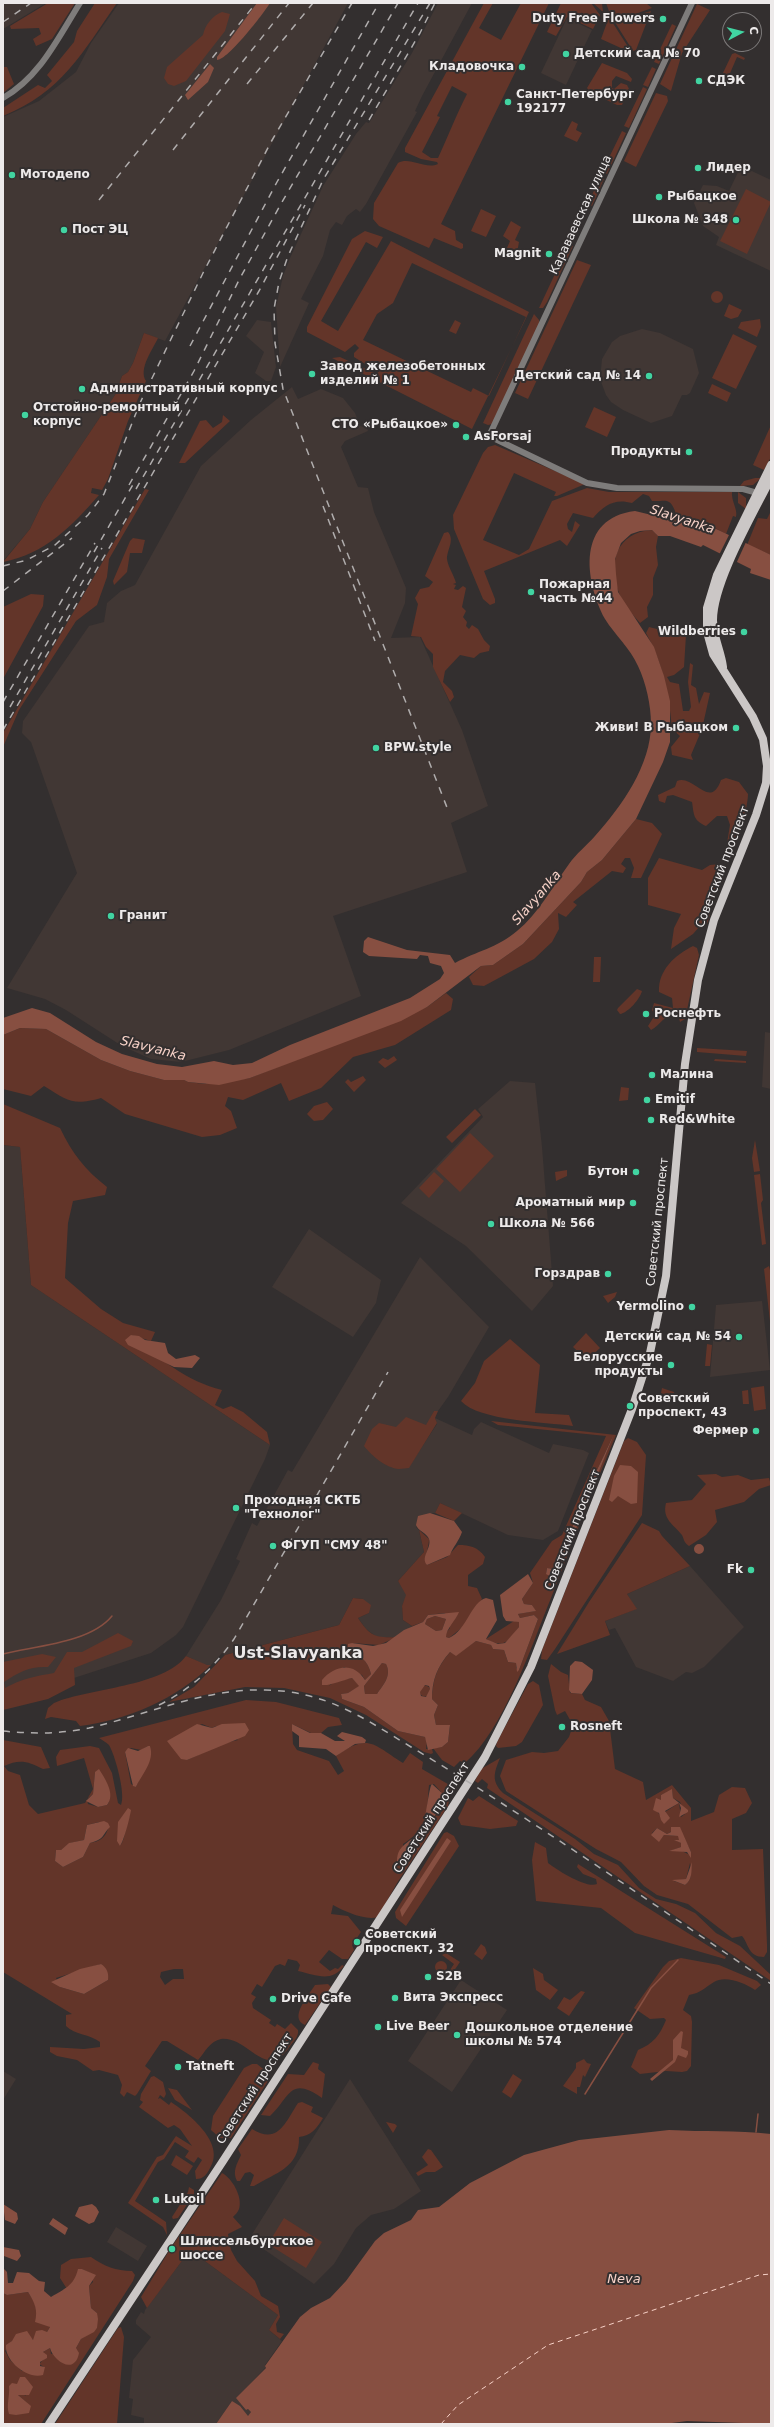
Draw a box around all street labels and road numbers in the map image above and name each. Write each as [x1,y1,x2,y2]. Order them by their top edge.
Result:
street label: Караваевская улица [547,153,615,277]
street label: Советский проспект [693,804,753,930]
street label: Советский проспект [644,1157,672,1287]
street label: Советский проспект [542,1467,604,1593]
street label: Советский проспект [391,1760,473,1876]
street label: Советский проспект [214,2031,296,2147]

